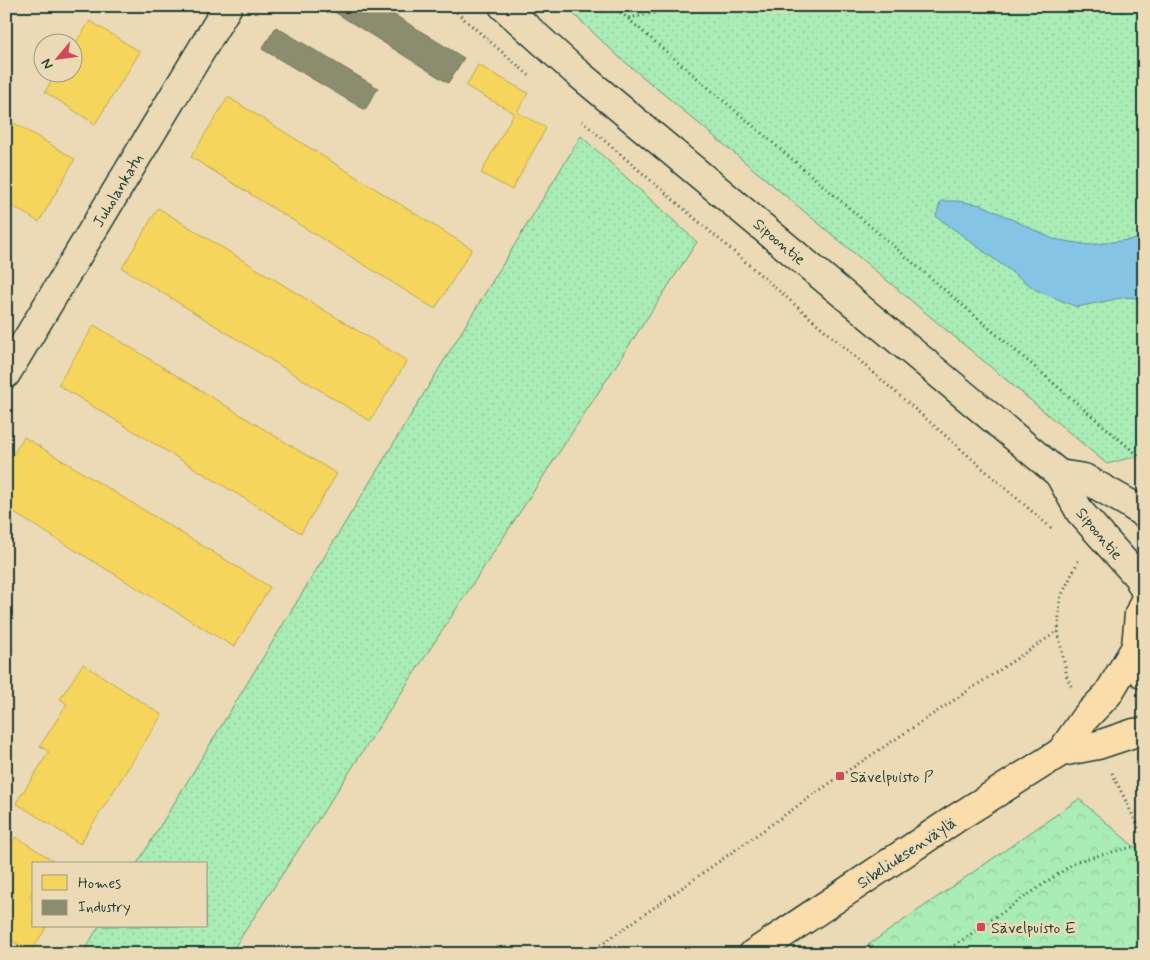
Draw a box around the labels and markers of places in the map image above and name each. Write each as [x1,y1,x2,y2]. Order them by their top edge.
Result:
place label: Sävelpuisto P [850,767,934,788]
marker: Sävelpuisto P [834,770,846,782]
place label: Sävelpuisto E [991,918,1076,939]
marker: Sävelpuisto E [975,921,987,933]

